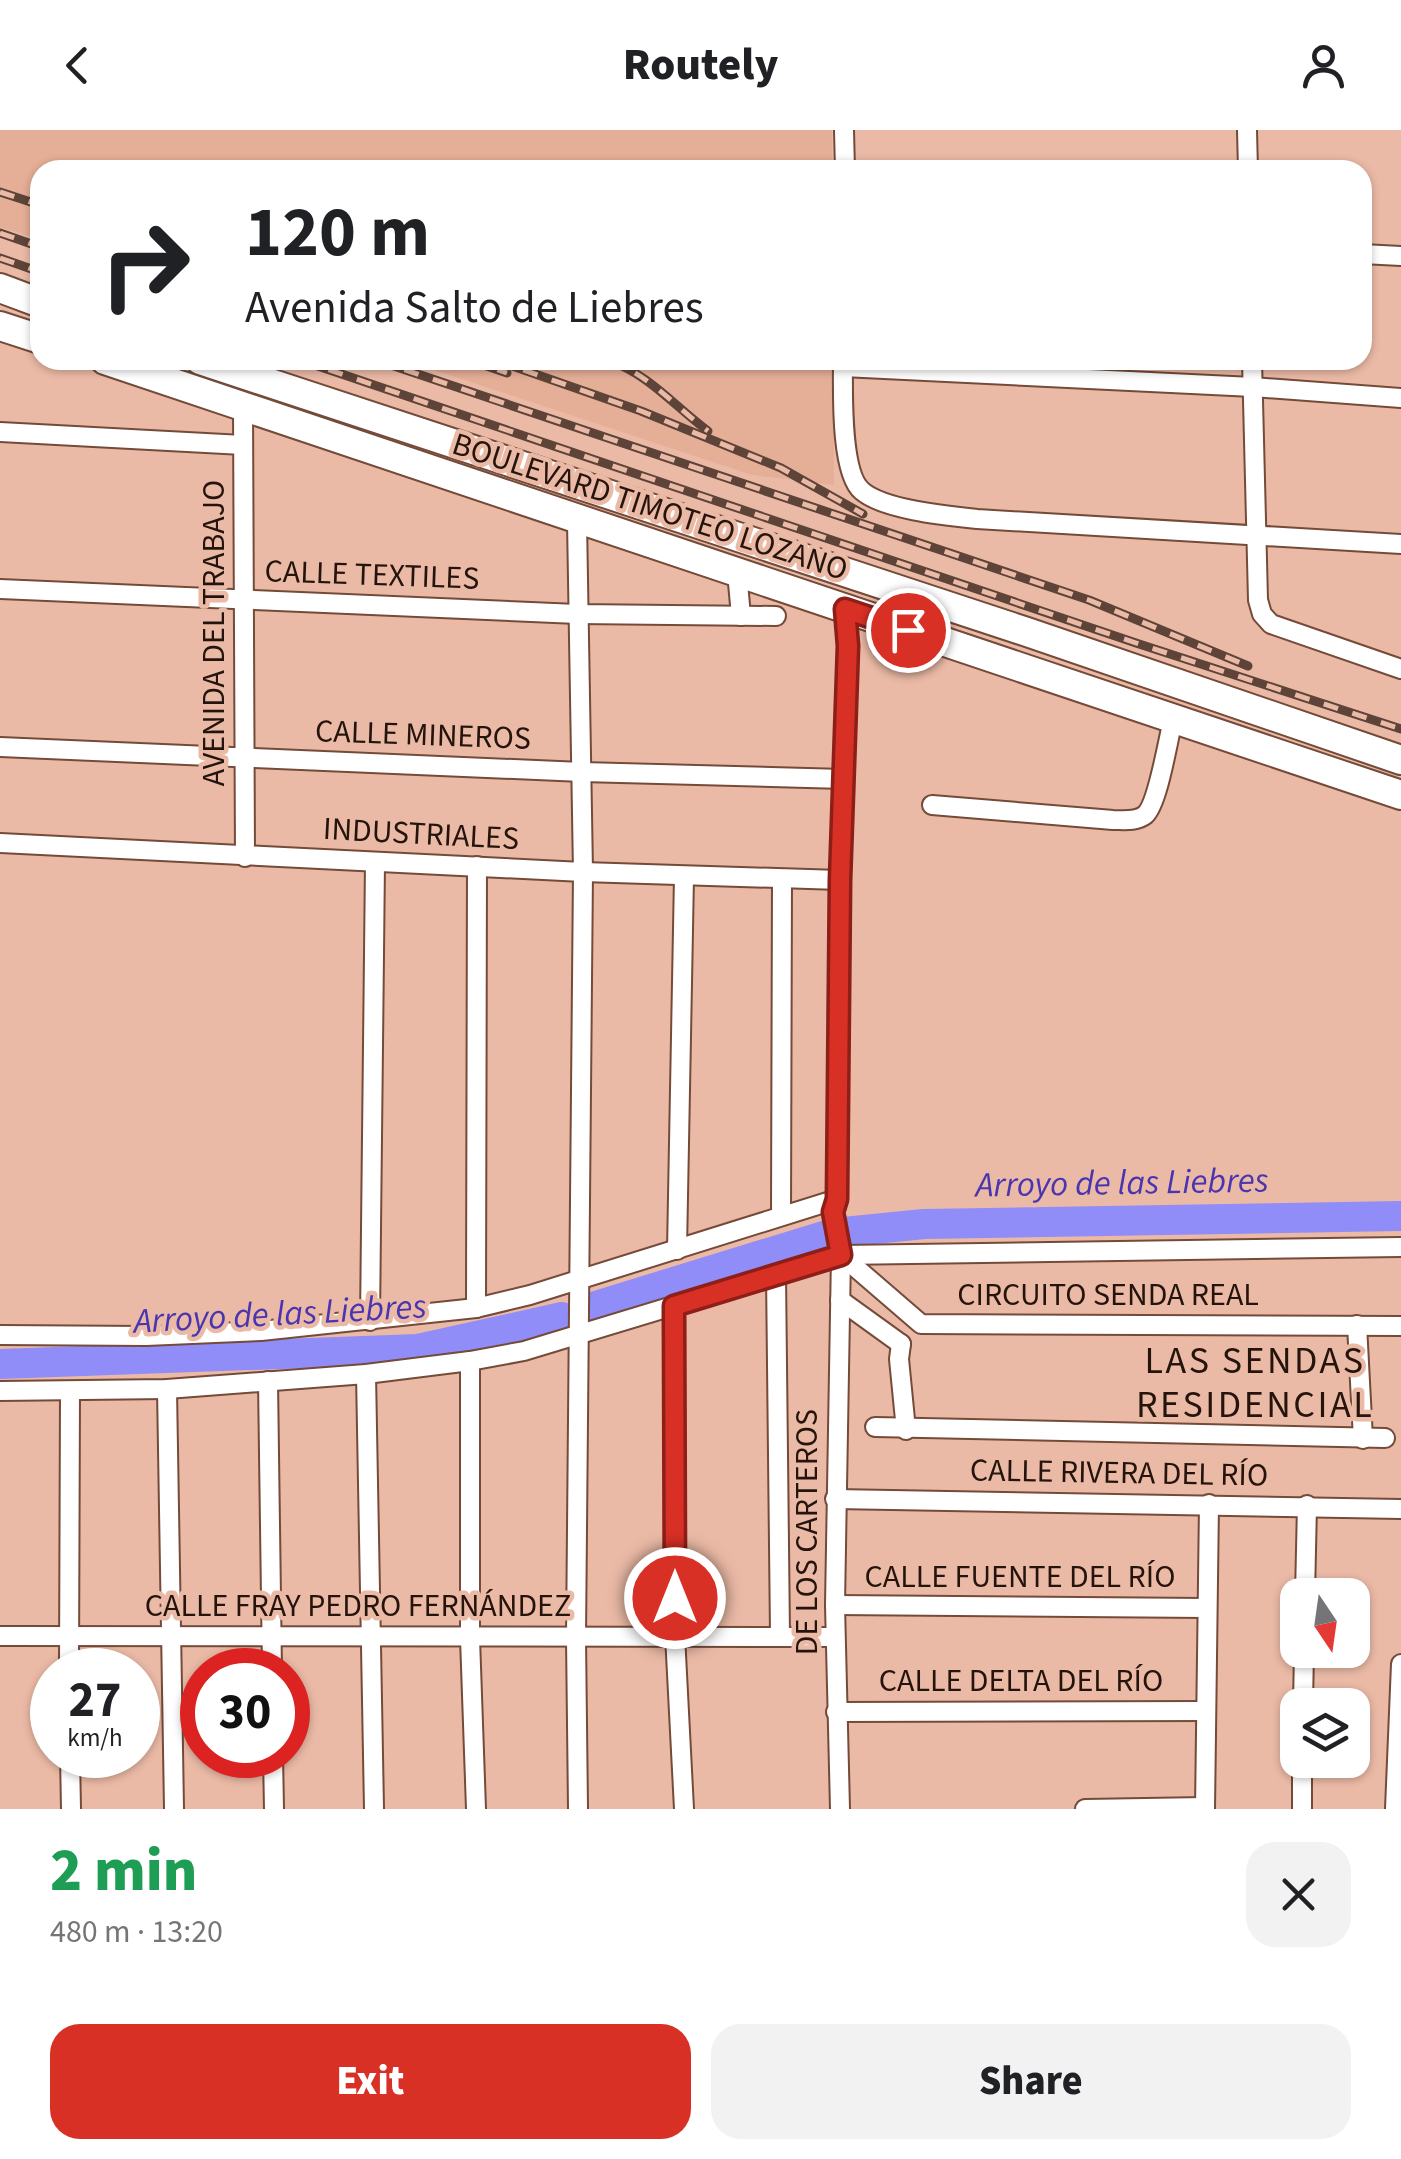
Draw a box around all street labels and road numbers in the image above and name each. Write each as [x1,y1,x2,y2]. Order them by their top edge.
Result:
street label: BOULEVARD TIMOTEO LOZANO [446,421,854,593]
street label: AVENIDA DEL TRABAJO [191,480,237,786]
street label: CALLE TEXTILES [264,548,480,602]
street label: CALLE MINEROS [314,708,532,762]
street label: INDUSTRIALES [322,806,520,862]
street label: CIRCUITO SENDA REAL [957,1272,1259,1318]
street label: DE LOS CARTEROS [784,1409,830,1655]
street label: CALLE RIVERA DEL RÍO [970,1447,1268,1499]
street label: CALLE FUENTE DEL RÍO [865,1554,1175,1600]
street label: CALLE FRAY PEDRO FERNÁNDEZ [145,1583,571,1629]
street label: CALLE DELTA DEL RÍO [879,1658,1163,1704]

